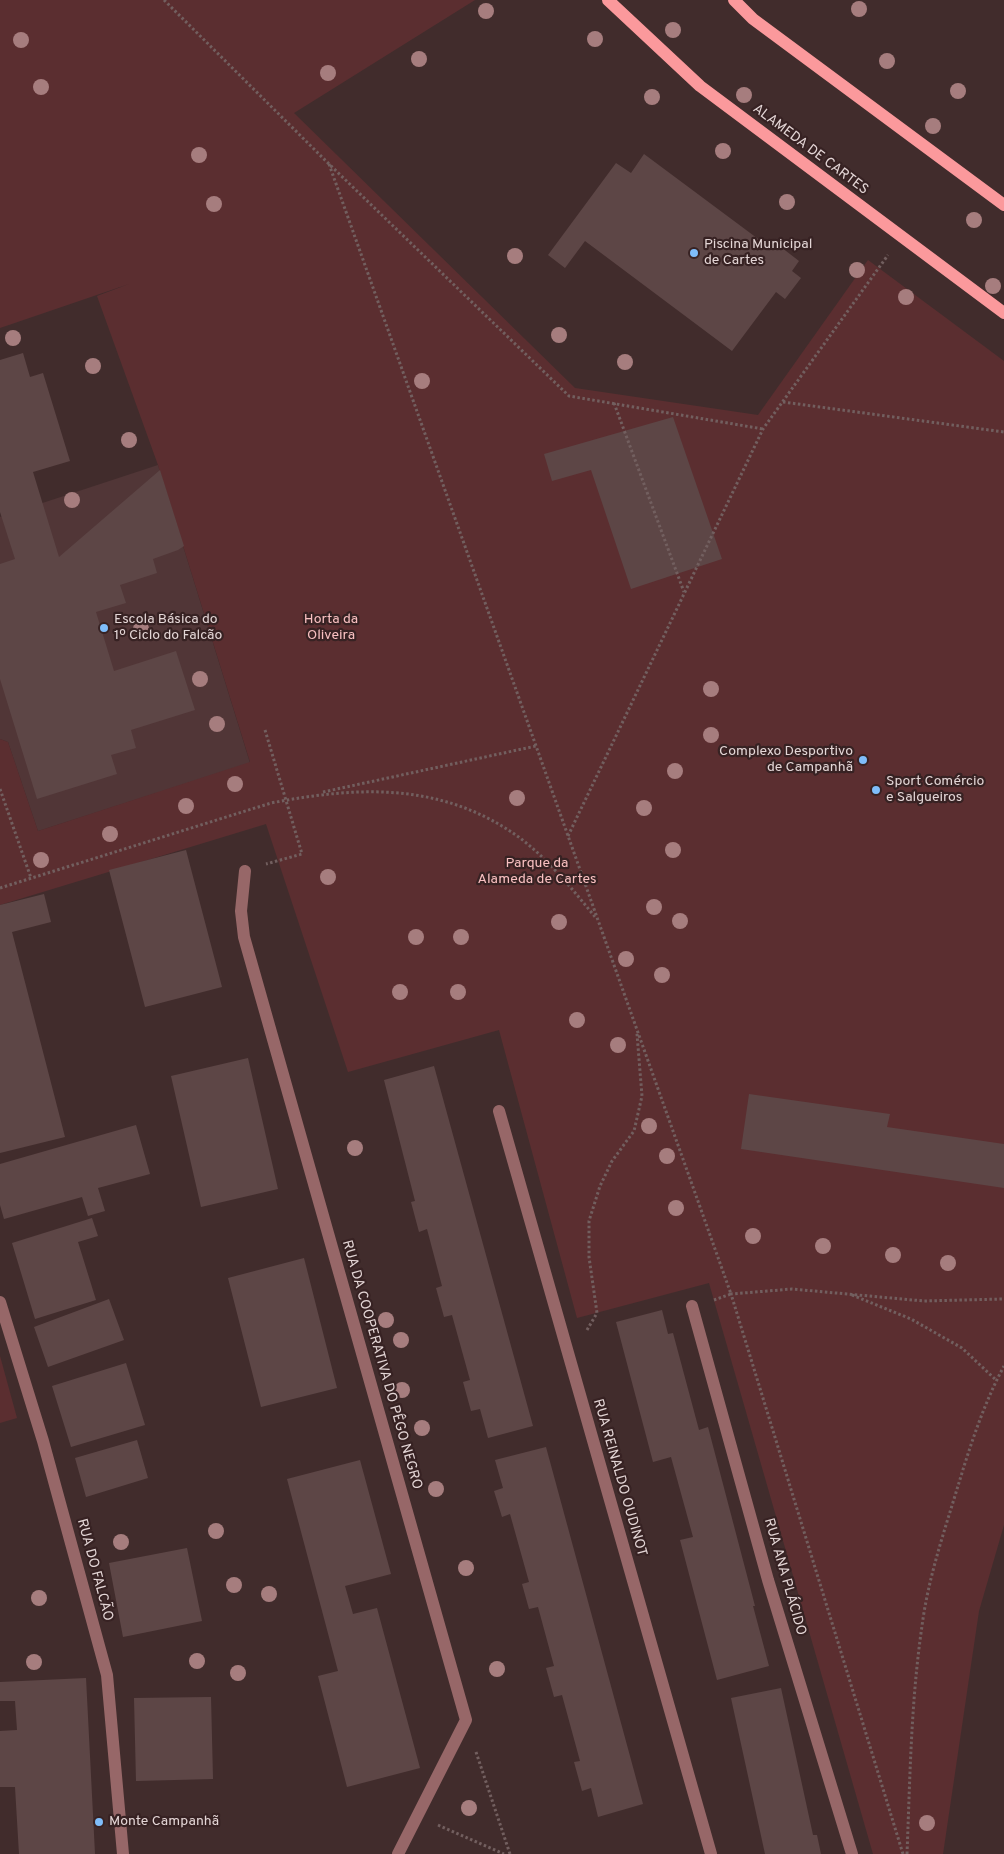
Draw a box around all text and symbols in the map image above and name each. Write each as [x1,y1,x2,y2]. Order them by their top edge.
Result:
street label: ALAMEDA DE CARTES [749,101,871,199]
place label: Piscina Municipal de Cartes [704,237,812,270]
marker: Piscina Municipal de Cartes [688,247,700,259]
place label: Escola Básica do 1º Ciclo do Falcão [114,612,222,644]
park label: Horta da Oliveira [304,612,358,644]
marker: Escola Básica do 1º Ciclo do Falcão [98,622,110,634]
place label: Complexo Desportivo de Campanhã [719,744,853,776]
marker: Complexo Desportivo de Campanhã [857,754,869,766]
place label: Sport Comércio e Salgueiros [886,774,984,806]
marker: Sport Comércio e Salgueiros [870,784,882,796]
park label: Parque da Alameda de Cartes [477,856,597,889]
street label: RUA DA COOPERATIVA DO PÊGO NEGRO [337,1238,425,1492]
street label: RUA REINALDO OUDINOT [588,1397,650,1559]
street label: RUA ANA PLÁCIDO [759,1516,809,1638]
street label: RUA DO FALCÃO [72,1517,116,1623]
place label: Monte Campanhã [109,1814,219,1830]
marker: Monte Campanhã [93,1816,105,1828]

